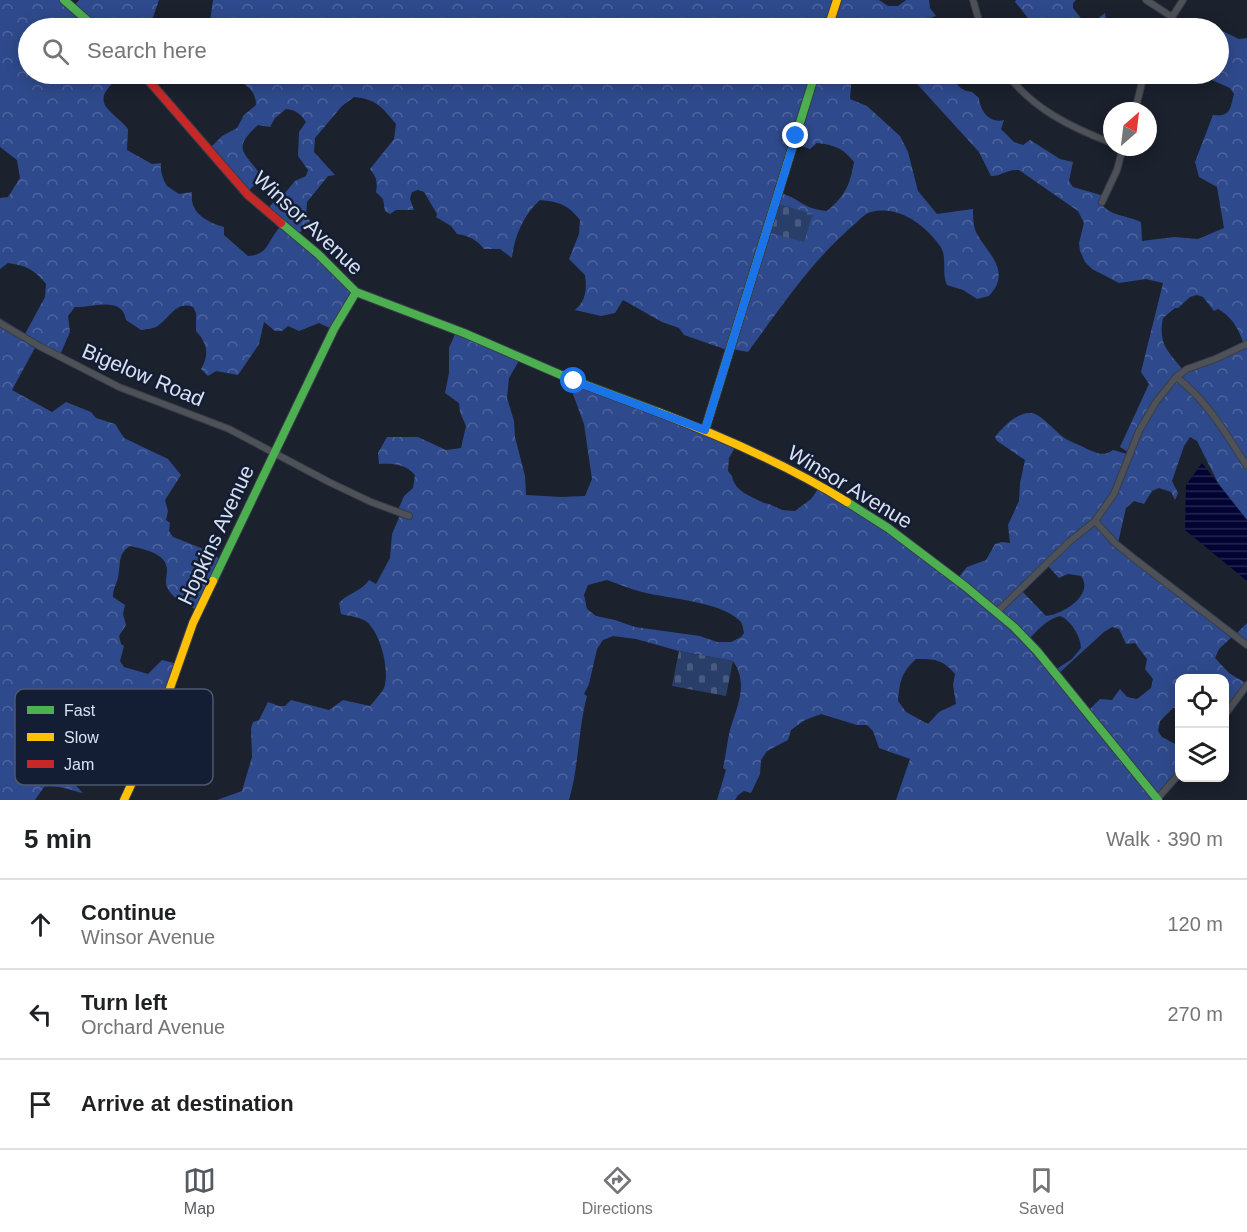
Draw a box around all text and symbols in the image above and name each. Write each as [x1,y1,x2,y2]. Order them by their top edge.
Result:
search box [18,18,1229,84]
icon: search [39,35,72,68]
text: Search here [87,38,207,63]
north arrow [1103,102,1157,156]
route end [782,122,808,148]
street label: Winsor Avenue [249,166,368,279]
street label: Bigelow Road [79,339,207,410]
route start [560,367,586,393]
street label: Winsor Avenue [784,440,917,533]
street label: Hopkins Avenue [173,461,258,608]
map controls [1175,674,1229,782]
button: locate [1175,674,1229,728]
legend [15,689,213,785]
text: Fast [64,702,96,719]
button: layers [1175,728,1229,782]
text: Slow [64,729,99,746]
text: Jam [64,756,94,773]
text: 5 min [24,824,92,854]
text: Walk · 390 m [1106,828,1223,850]
text: Continue [81,900,176,925]
icon: ahead [24,908,57,941]
text: 120 m [1167,913,1223,935]
text: Winsor Avenue [81,926,215,948]
text: Turn left [81,990,167,1015]
icon: left [24,998,57,1031]
text: 270 m [1167,1003,1223,1025]
text: Orchard Avenue [81,1016,225,1038]
icon: arrive [24,1088,57,1121]
text: Arrive at destination [81,1091,294,1116]
tab: Map [183,1164,216,1218]
tab: Directions [582,1164,653,1218]
tab: Saved [1019,1164,1064,1218]

